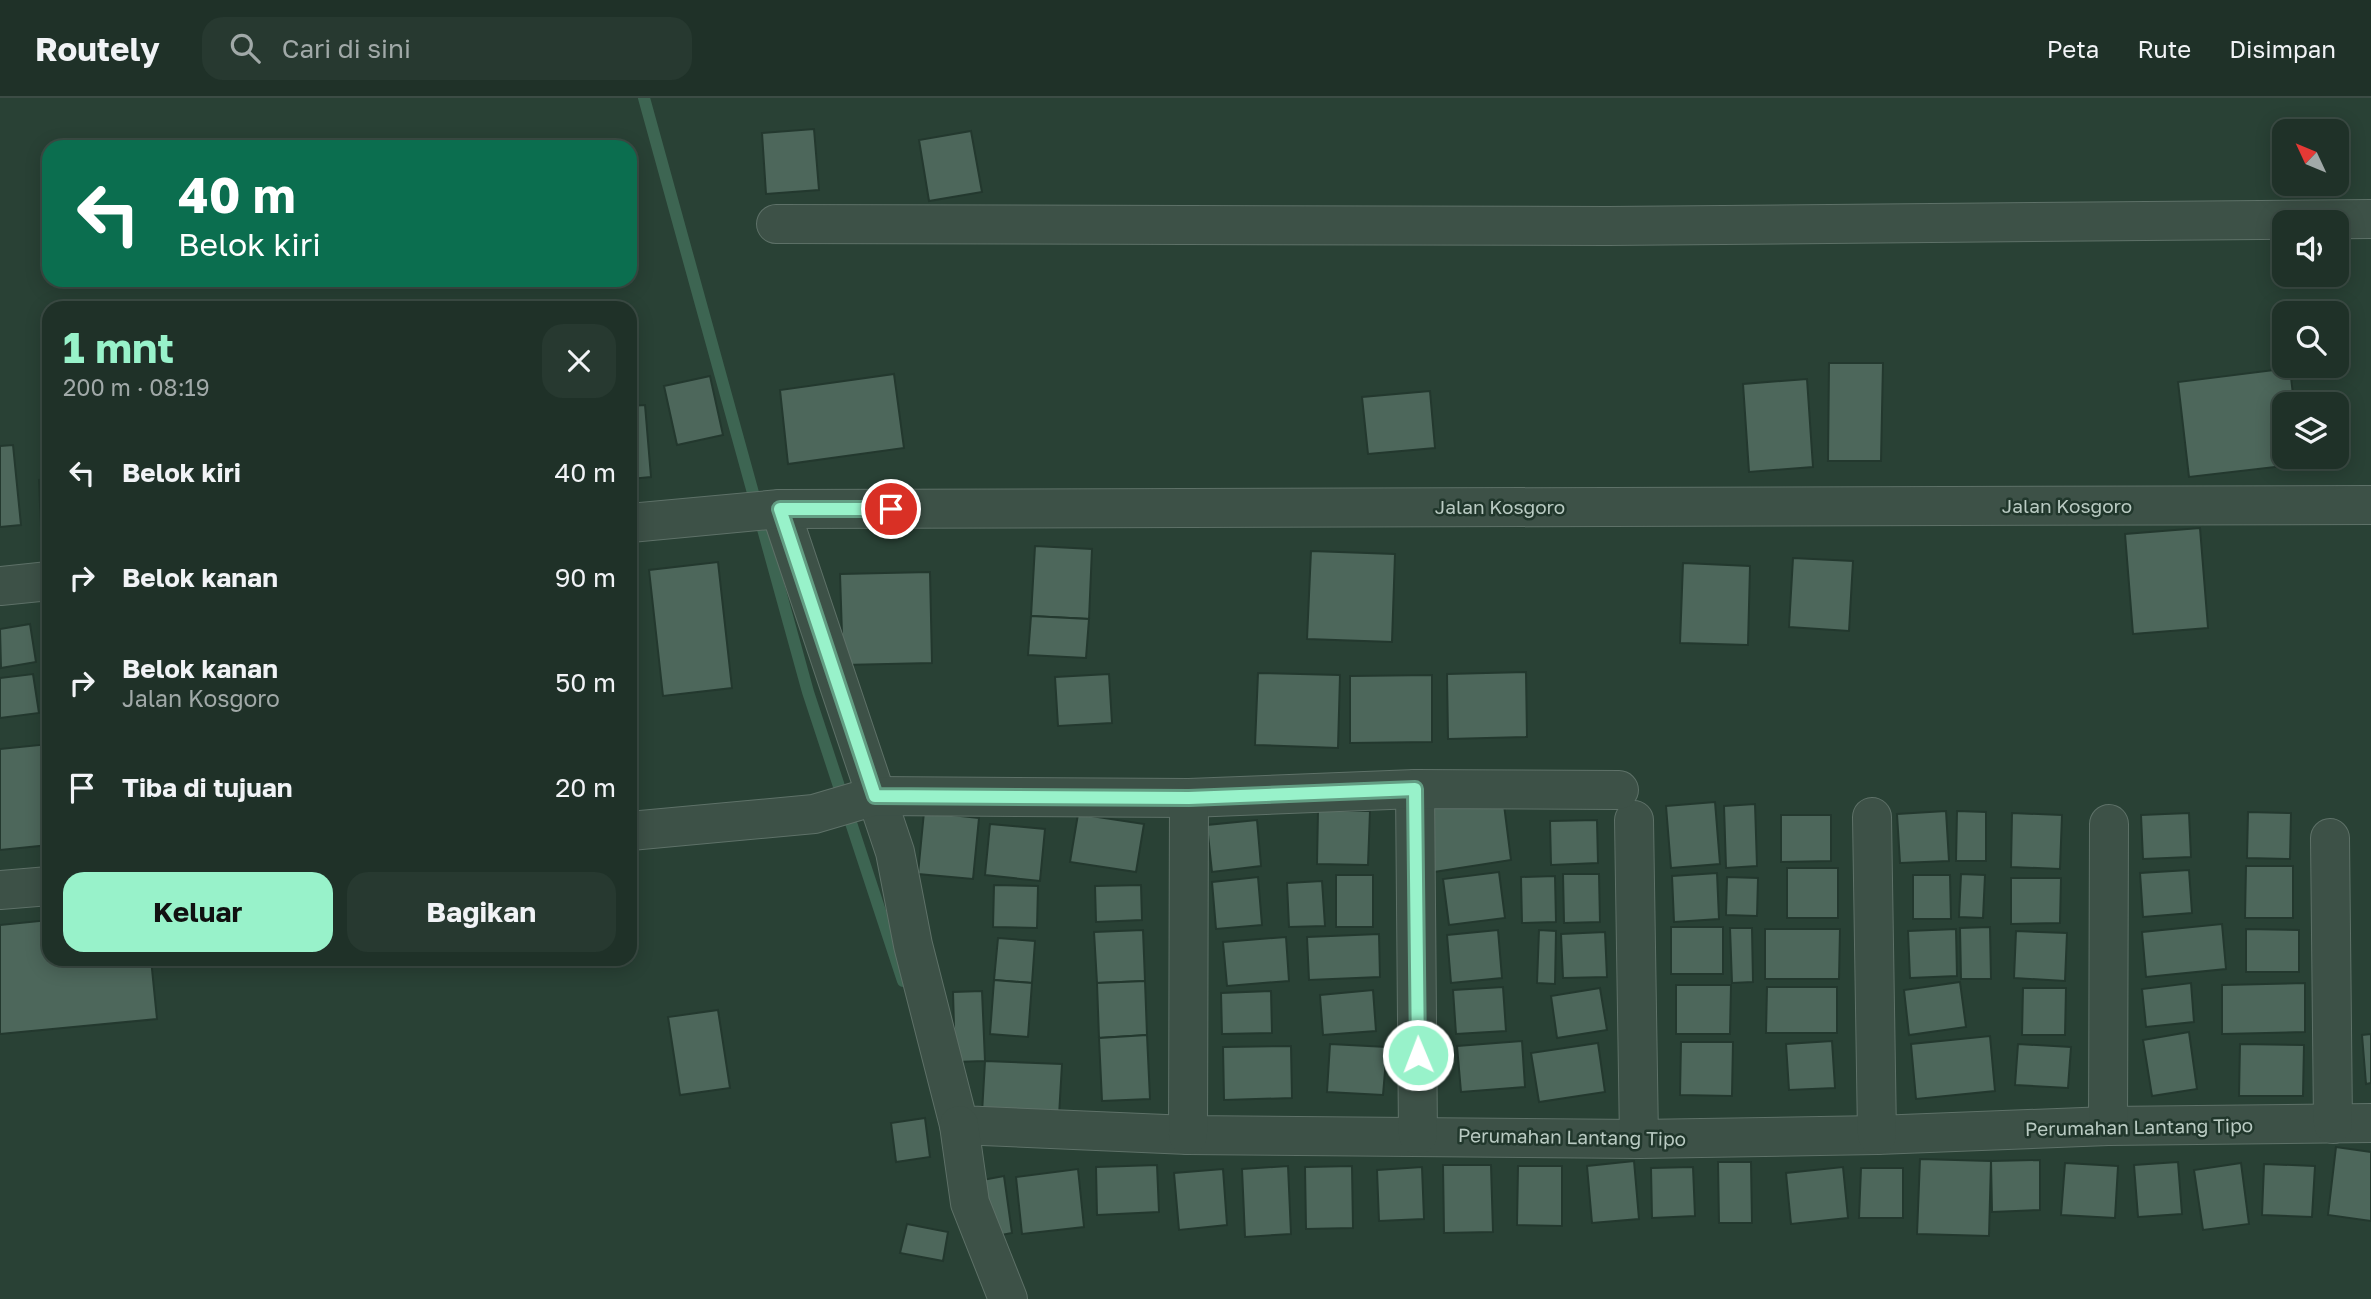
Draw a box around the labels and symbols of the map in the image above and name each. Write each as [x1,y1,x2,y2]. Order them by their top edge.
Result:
north arrow [2272,119,2348,196]
pin [861,479,921,539]
street label: Jalan Kosgoro [2002,494,2132,517]
street label: Jalan Kosgoro [1435,495,1565,518]
position arrow [1381,1018,1455,1092]
street label: Perumahan Lantang Tipo [2025,1113,2253,1140]
street label: Perumahan Lantang Tipo [1458,1123,1686,1150]

